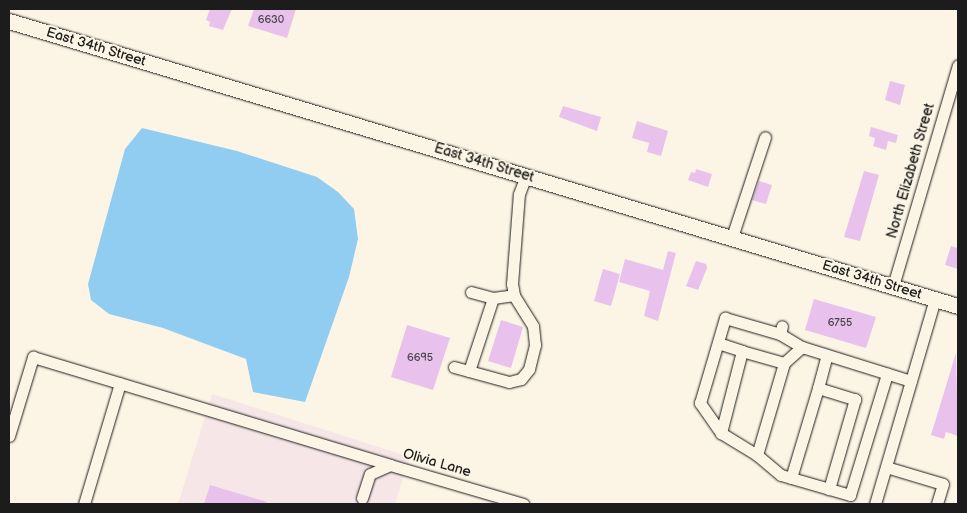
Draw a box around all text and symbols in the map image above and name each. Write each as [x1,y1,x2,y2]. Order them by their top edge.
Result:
house number: 6630 [258,13,284,27]
street label: East 34th Street [44,24,148,70]
street label: North Elizabeth Street [884,101,938,241]
street label: East 34th Street [432,140,536,186]
street label: East 34th Street [820,257,924,303]
house number: 6755 [828,316,852,330]
house number: 6695 [407,351,433,365]
street label: Olivia Lane [401,445,473,481]

